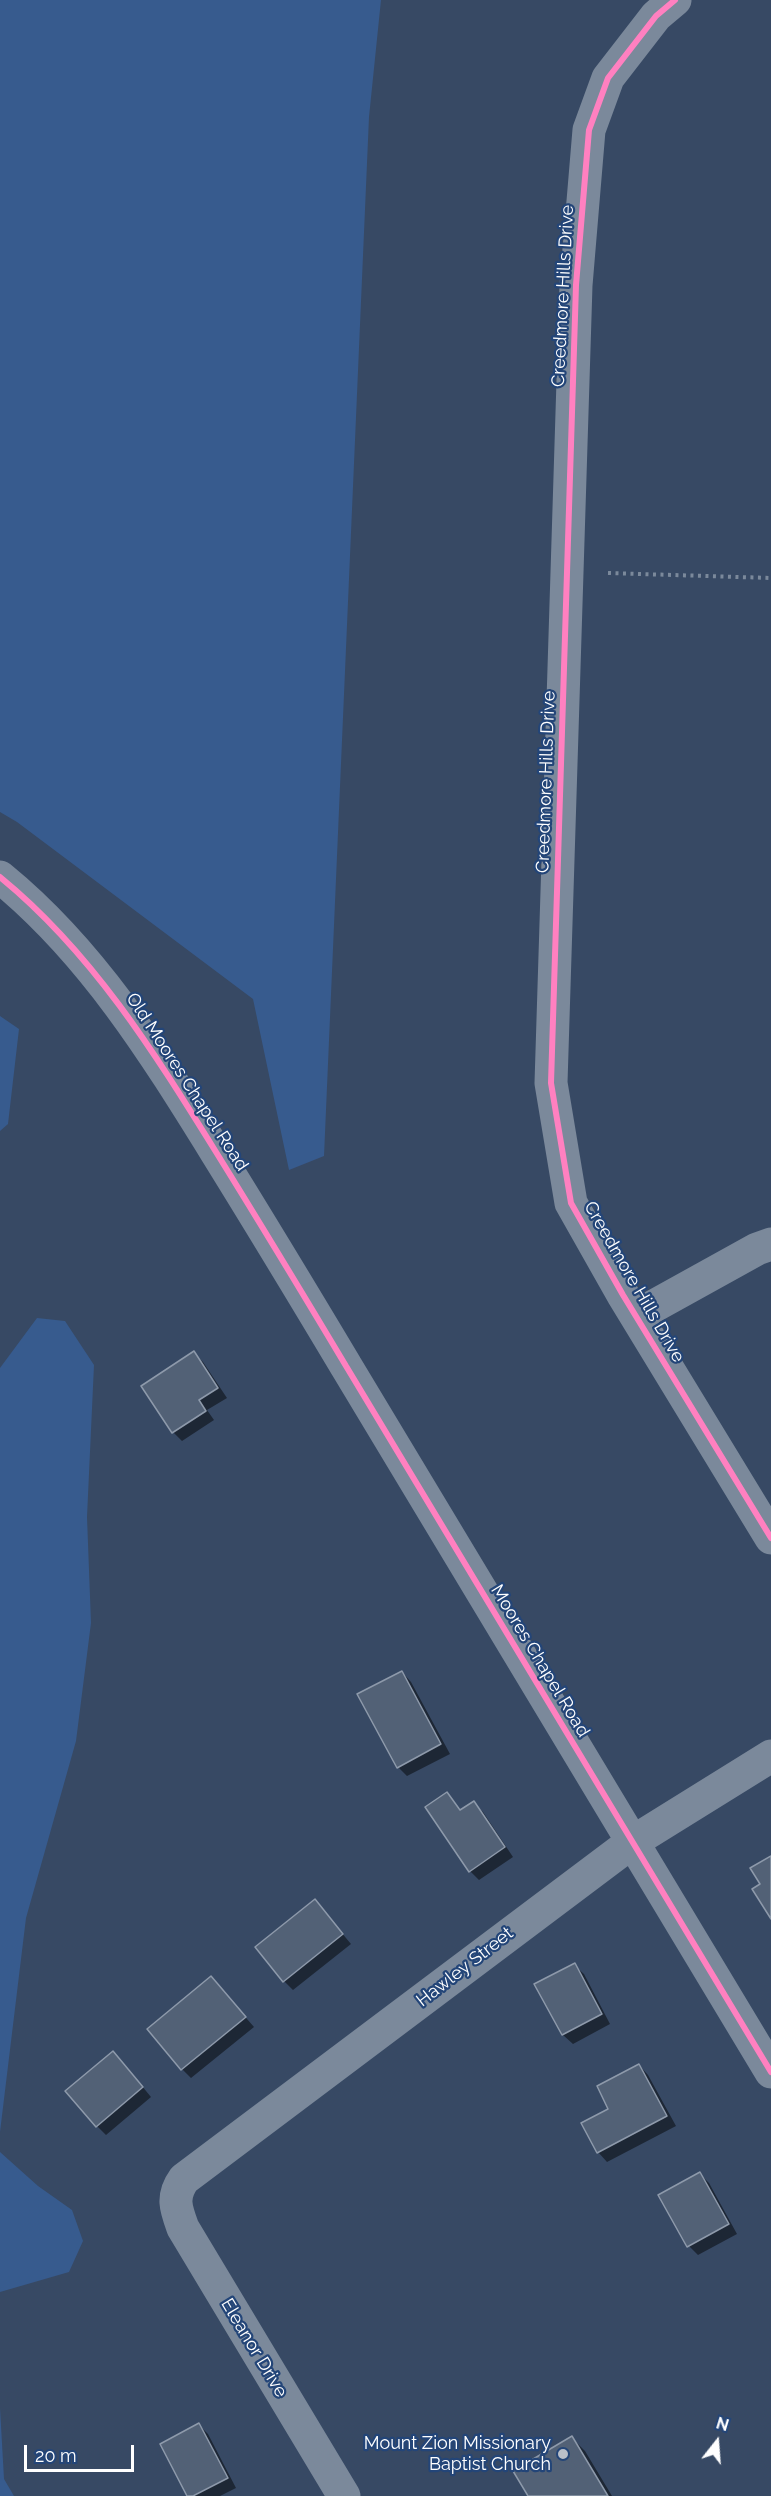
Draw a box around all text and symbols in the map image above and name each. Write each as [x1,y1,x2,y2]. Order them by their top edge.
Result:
street label: Creedmore Hills Drive [547,204,579,388]
street label: Creedmore Hills Drive [532,690,560,874]
street label: Old Moores Chapel Road [121,989,253,1175]
street label: Creedmore Hills Drive [579,1198,689,1366]
street label: Moores Chapel Road [486,1581,594,1741]
street label: Hawley Street [412,1923,518,2011]
street label: Eleanor Drive [216,2295,292,2401]
north arrow [687,2412,747,2472]
text: N [714,2413,731,2435]
scale bar [27,2433,136,2471]
place label: Mount Zion Missionary Baptist Church [364,2433,551,2476]
text: 20 m [35,2445,77,2466]
marker: Mount Zion Missionary Baptist Church [556,2447,570,2461]

